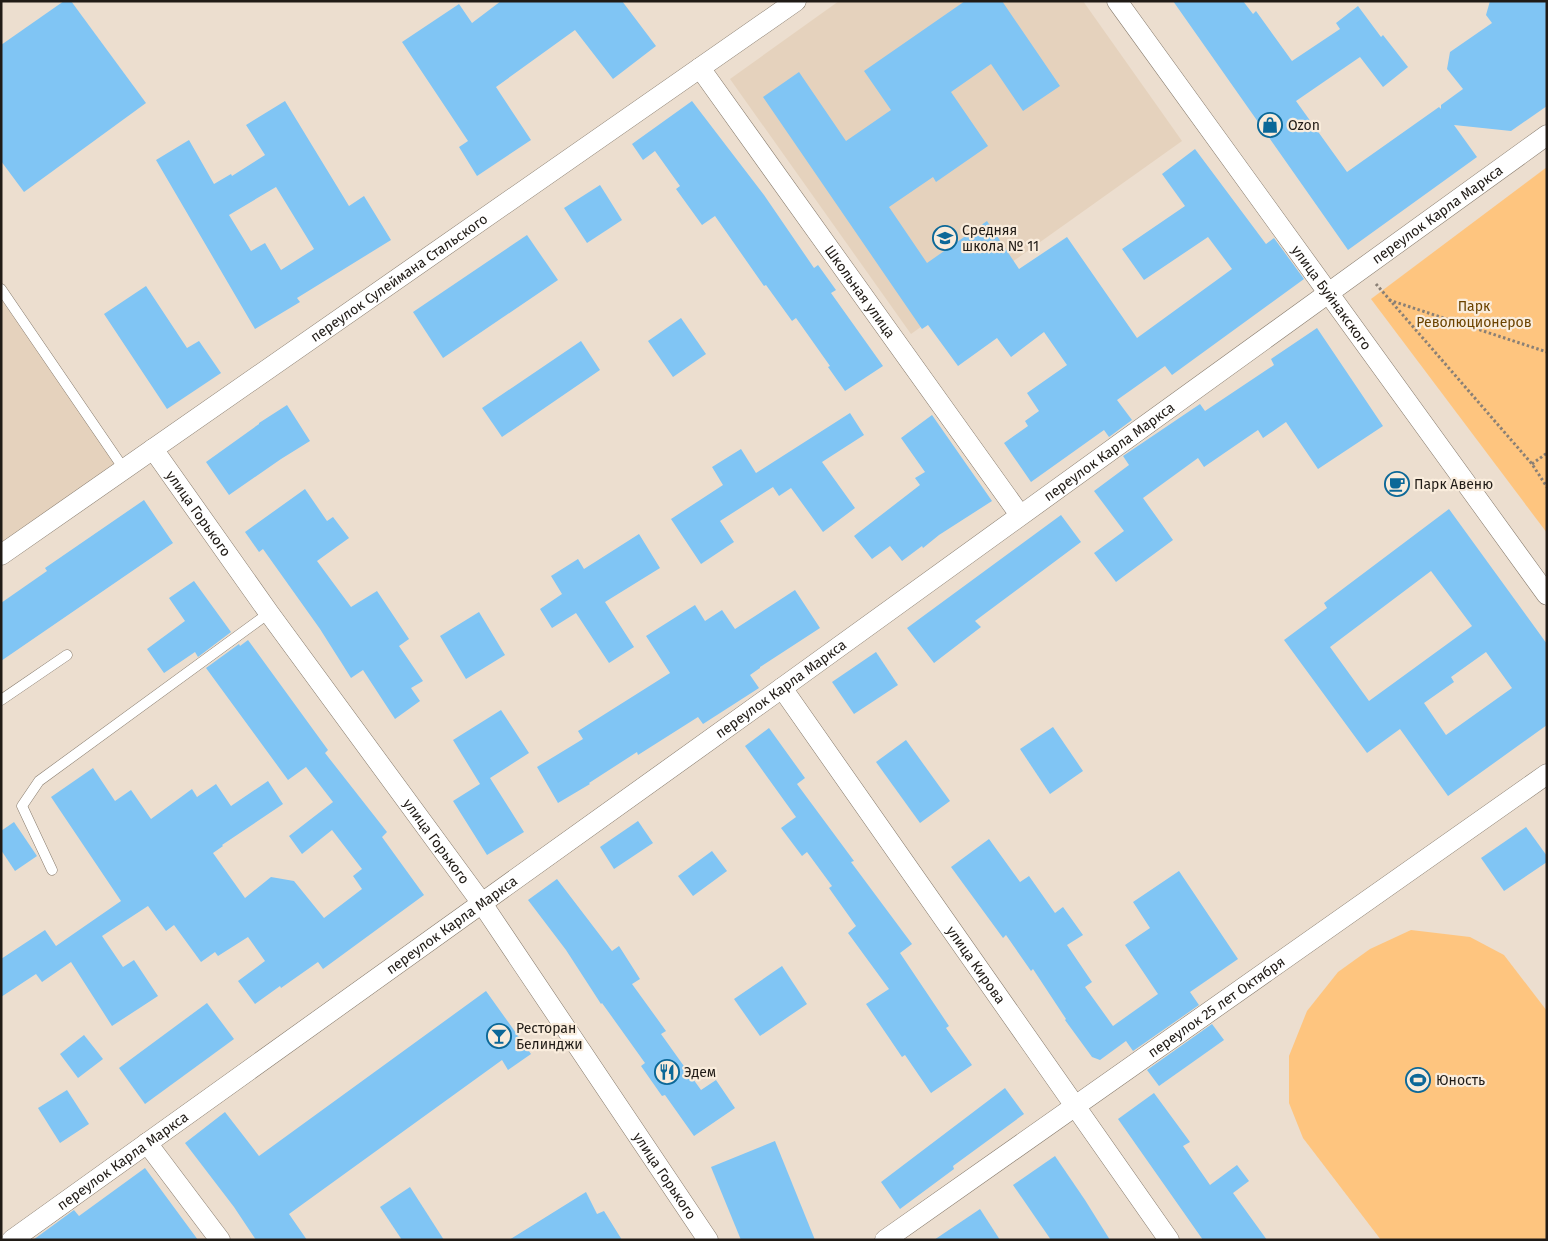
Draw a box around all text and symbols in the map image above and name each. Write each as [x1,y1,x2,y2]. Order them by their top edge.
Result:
shop icon: Ozon [1257,112,1283,138]
place label: Ozon [1288,117,1320,134]
street label: переулок Карла Маркса [1369,161,1506,267]
street label: переулок Сулеймана Стальского [307,210,491,345]
place label: Средняя школа № 11 [962,222,1039,255]
school or university icon: Средняя школа № 11 [932,225,958,251]
street label: Школьная улица [821,242,899,341]
street label: улица Буйнакского [1288,242,1375,353]
park label: Парк Революционеров [1416,298,1532,331]
street label: переулок Карла Маркса [1040,399,1178,505]
street label: улица Горького [162,467,235,560]
cafe icon: Парк Авеню [1384,471,1410,497]
place label: Парк Авеню [1414,476,1493,493]
street label: переулок Карла Маркса [712,636,850,742]
street label: улица Горького [400,795,473,887]
street label: переулок Карла Маркса [383,872,521,978]
street label: улица Кирова [943,922,1009,1007]
street label: переулок 25 лет Октября [1144,953,1288,1061]
place label: Ресторан Белинджи [516,1020,583,1053]
bar icon: Ресторан Белинджи [486,1023,512,1049]
restaurant icon: Эдем [654,1059,680,1085]
place label: Эдем [684,1064,716,1081]
sports icon: Юность [1405,1067,1431,1093]
place label: Юность [1436,1072,1485,1089]
street label: переулок Карла Маркса [54,1108,191,1214]
street label: улица Горького [629,1129,700,1223]

